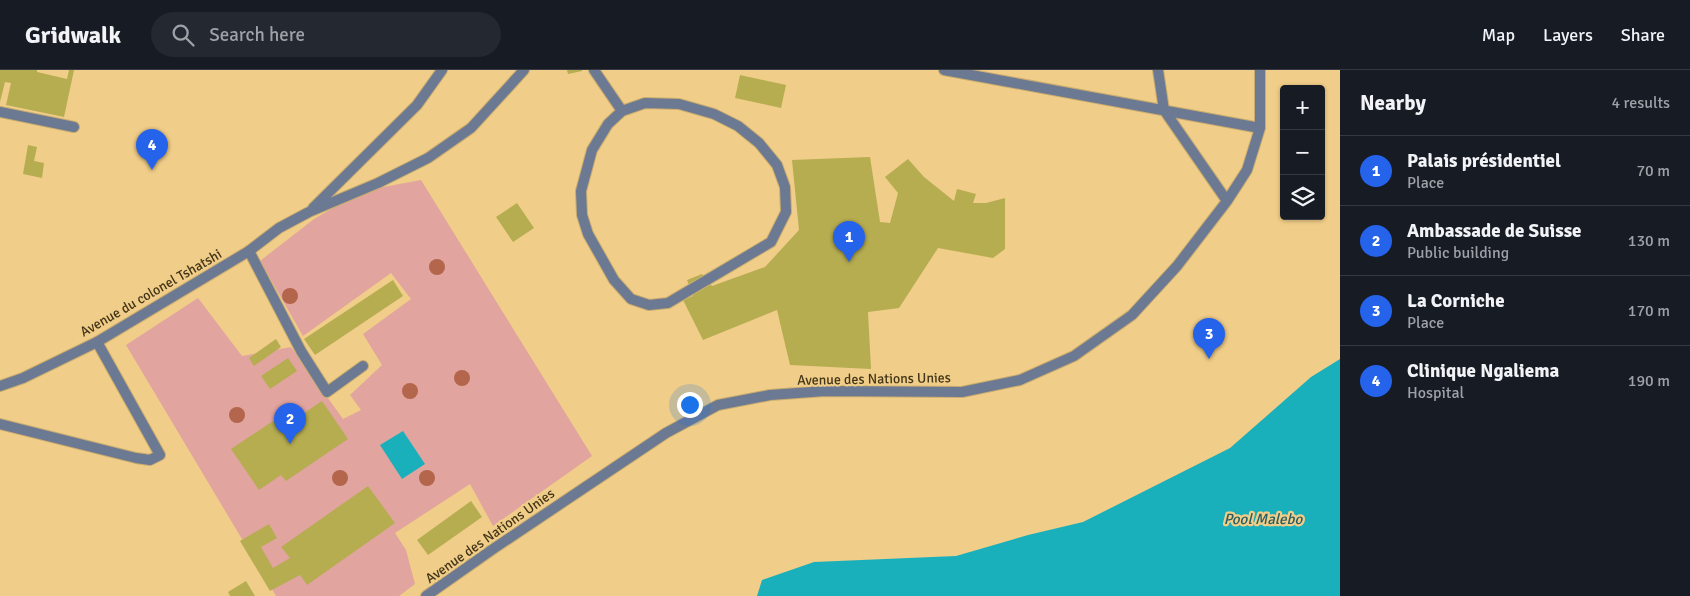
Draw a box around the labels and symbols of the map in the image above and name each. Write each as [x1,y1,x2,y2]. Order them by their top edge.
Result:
pin: 4 [136,129,168,170]
pin: 1 [833,221,865,262]
street label: Avenue du colonel Tshatshi [77,245,225,341]
pin: 3 [1193,318,1225,359]
street label: Avenue des Nations Unies [797,369,951,389]
your location [677,392,703,418]
pin: 2 [274,403,306,444]
street label: Avenue des Nations Unies [422,485,558,587]
water label: Pool Malebo [1224,510,1303,528]

